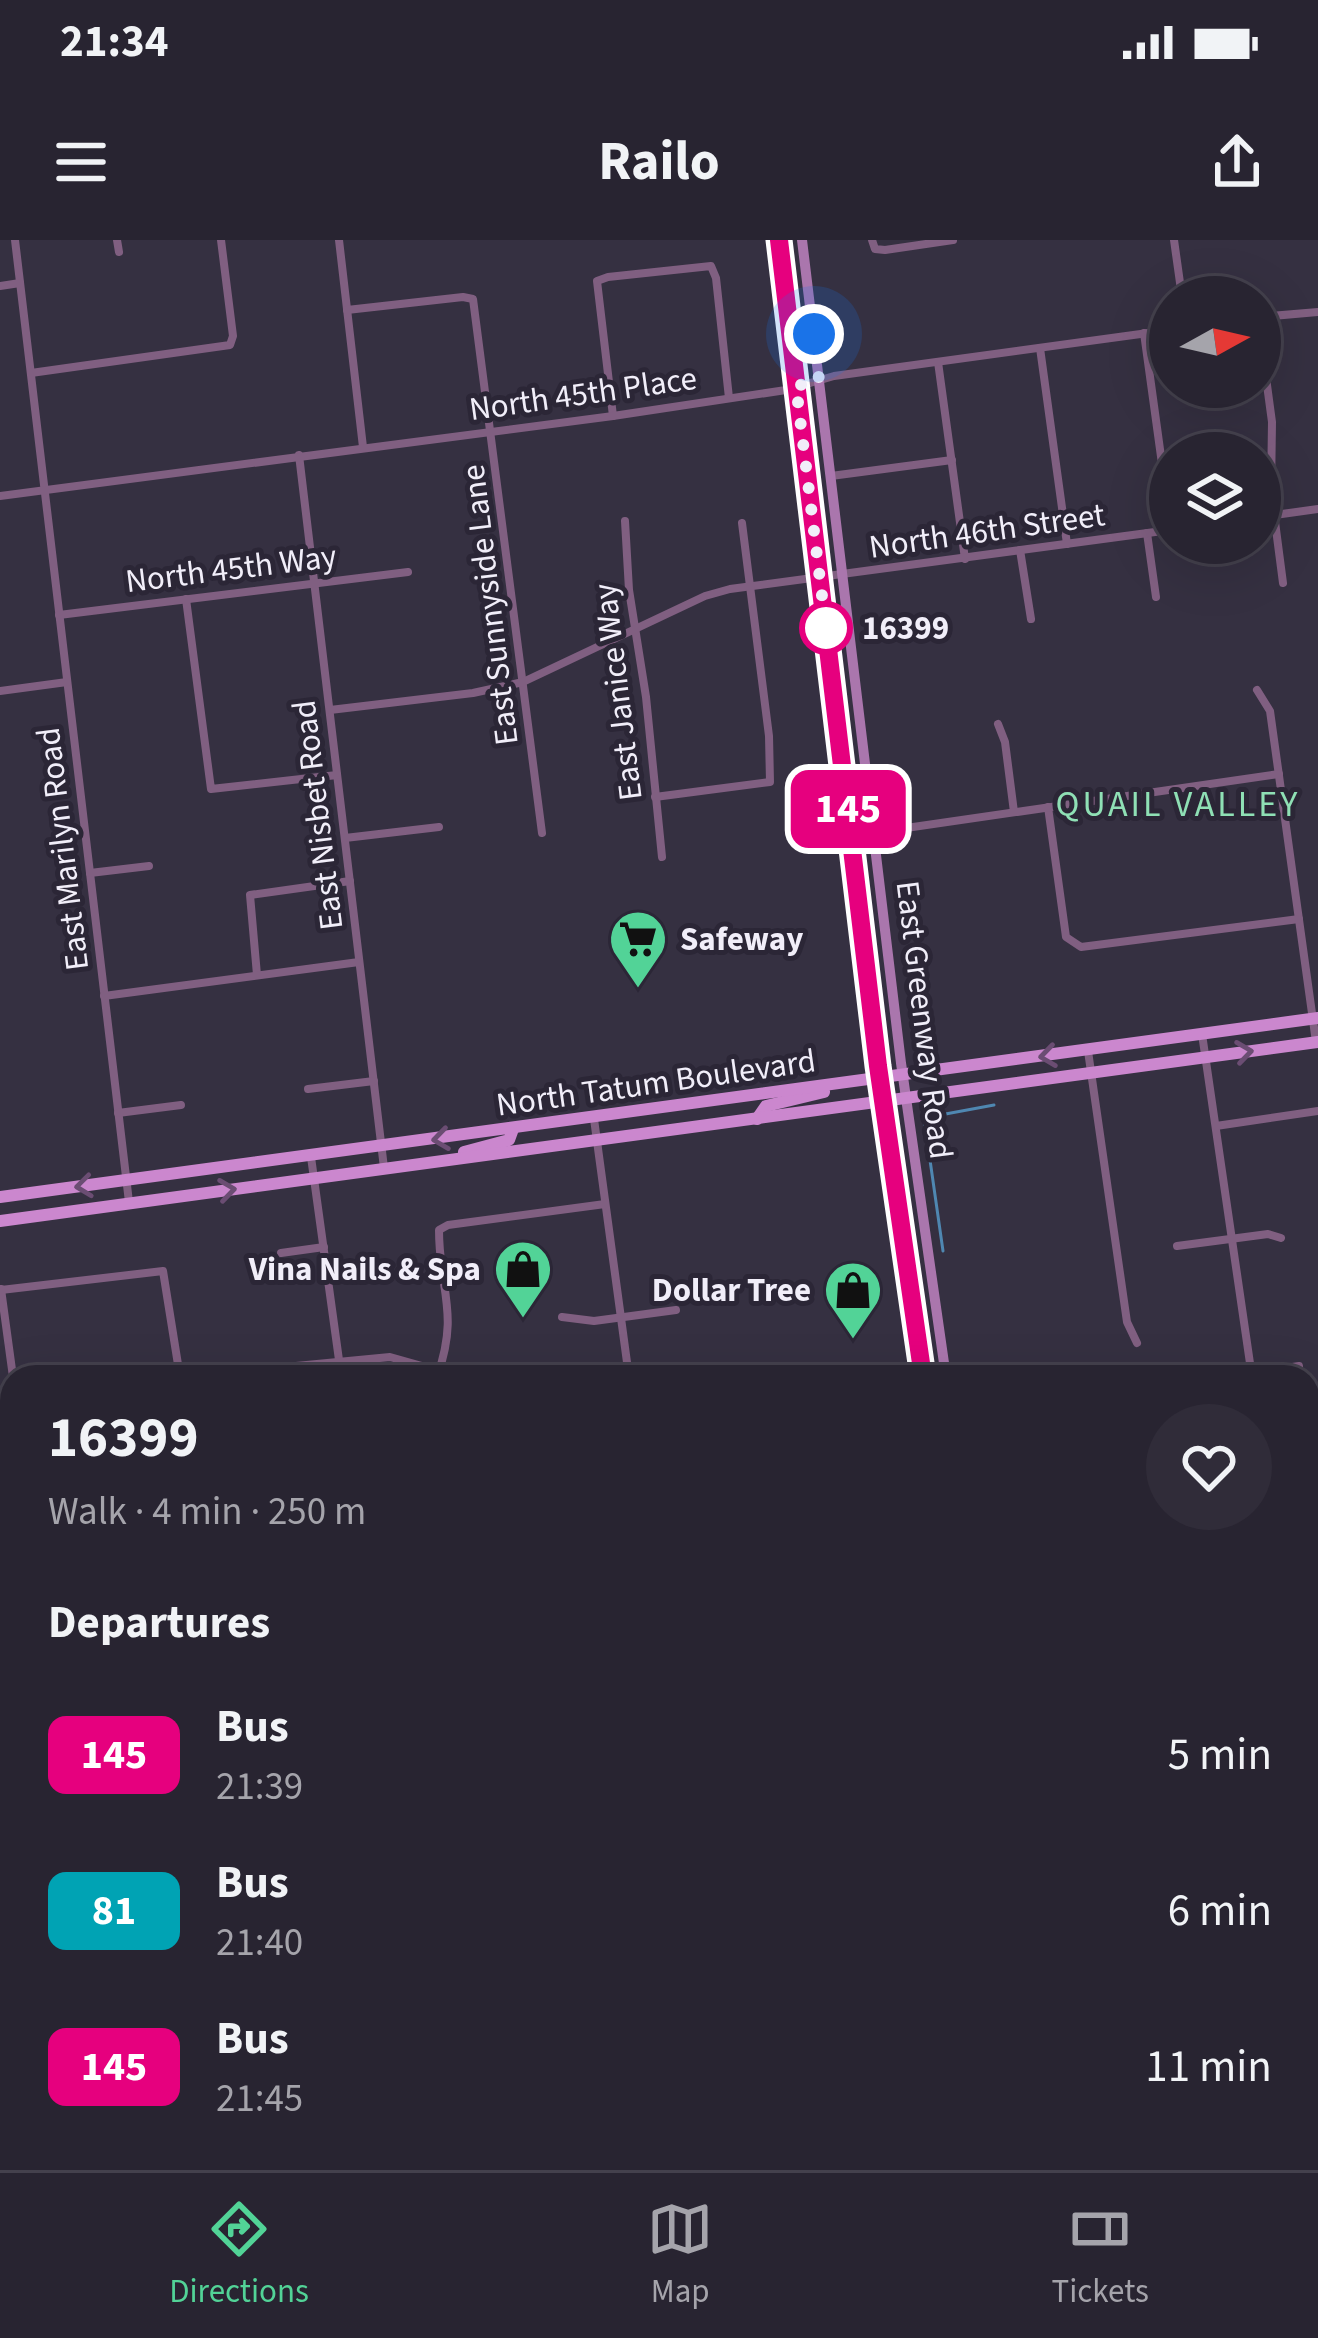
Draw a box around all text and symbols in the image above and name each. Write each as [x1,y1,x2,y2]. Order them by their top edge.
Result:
text: 21:34 [60,10,169,74]
text: Railo [598,124,720,201]
icon: menu [48,129,114,195]
icon: share [1204,129,1270,195]
north arrow [1149,276,1281,408]
map controls [1149,276,1281,564]
your location [784,304,844,364]
street label: North 45th Place [466,355,700,433]
button: layers [1149,432,1281,564]
street label: East Sunnyside Lane [449,462,531,748]
street label: North 46th Street [866,491,1108,571]
street label: North 45th Way [123,533,340,605]
street label: East Janice Way [581,580,655,803]
marker: 16399 [801,603,851,653]
place label: 16399 [862,605,949,652]
street label: East Nisbet Road [281,697,355,933]
street label: East Marilyn Road [25,725,101,973]
line badge: 145 [779,770,917,848]
text: 145 [815,779,881,839]
district label: QUAIL VALLEY [1056,779,1300,830]
street label: East Greenway Road [884,878,964,1162]
supermarket icon: Safeway [607,908,669,990]
place label: Safeway [680,916,803,963]
street label: North Tatum Boulevard [493,1037,819,1129]
one-way arrow [1234,1040,1254,1066]
one-way arrow [1038,1042,1057,1068]
one-way arrow [431,1125,450,1151]
one-way arrow [74,1173,94,1199]
one-way arrow [217,1178,237,1204]
shop icon: Vina Nails & Spa [492,1238,554,1320]
place label: Vina Nails & Spa [248,1246,481,1293]
shop icon: Dollar Tree [822,1259,884,1341]
place label: Dollar Tree [652,1267,811,1314]
text: 16399 [48,1398,198,1479]
button: heart [1146,1404,1272,1530]
text: Walk · 4 min · 250 m [48,1484,366,1540]
text: Departures [48,1591,270,1655]
text: Bus [216,1695,289,1759]
text: 5 min [1168,1723,1272,1787]
text: 145 [81,1725,147,1785]
text: 21:39 [216,1759,303,1815]
text: Bus [216,1851,289,1915]
text: 6 min [1168,1879,1272,1943]
text: 81 [92,1881,136,1941]
text: 21:40 [216,1915,303,1971]
text: Bus [216,2007,289,2071]
text: 11 min [1145,2035,1272,2099]
text: 145 [81,2037,147,2097]
text: 21:45 [216,2071,303,2127]
tab: Directions [169,2196,309,2315]
tab: Map [647,2196,713,2315]
tab: Tickets [1052,2196,1149,2315]

